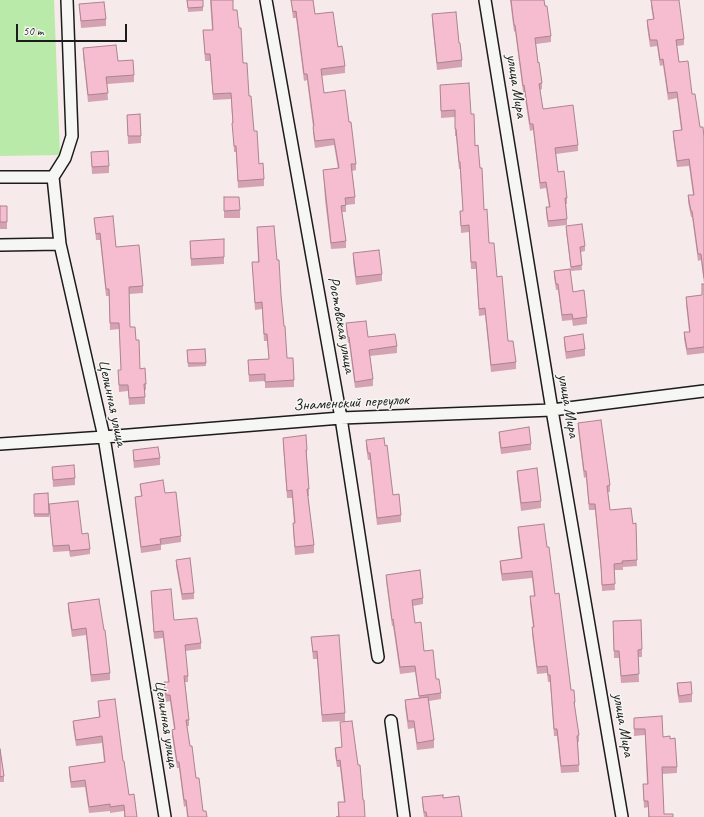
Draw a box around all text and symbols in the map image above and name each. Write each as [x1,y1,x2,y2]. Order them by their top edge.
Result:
scale bar [18,16,129,42]
text: 50 m [23,23,43,39]
street label: улица Мира [501,53,531,119]
street label: Ростовская улица [323,275,359,375]
street label: Целинная улица [93,358,131,448]
street label: улица Мира [553,373,583,439]
street label: Знаменский переулок [293,390,409,416]
street label: Целинная улица [150,679,182,769]
street label: улица Мира [608,692,638,758]

